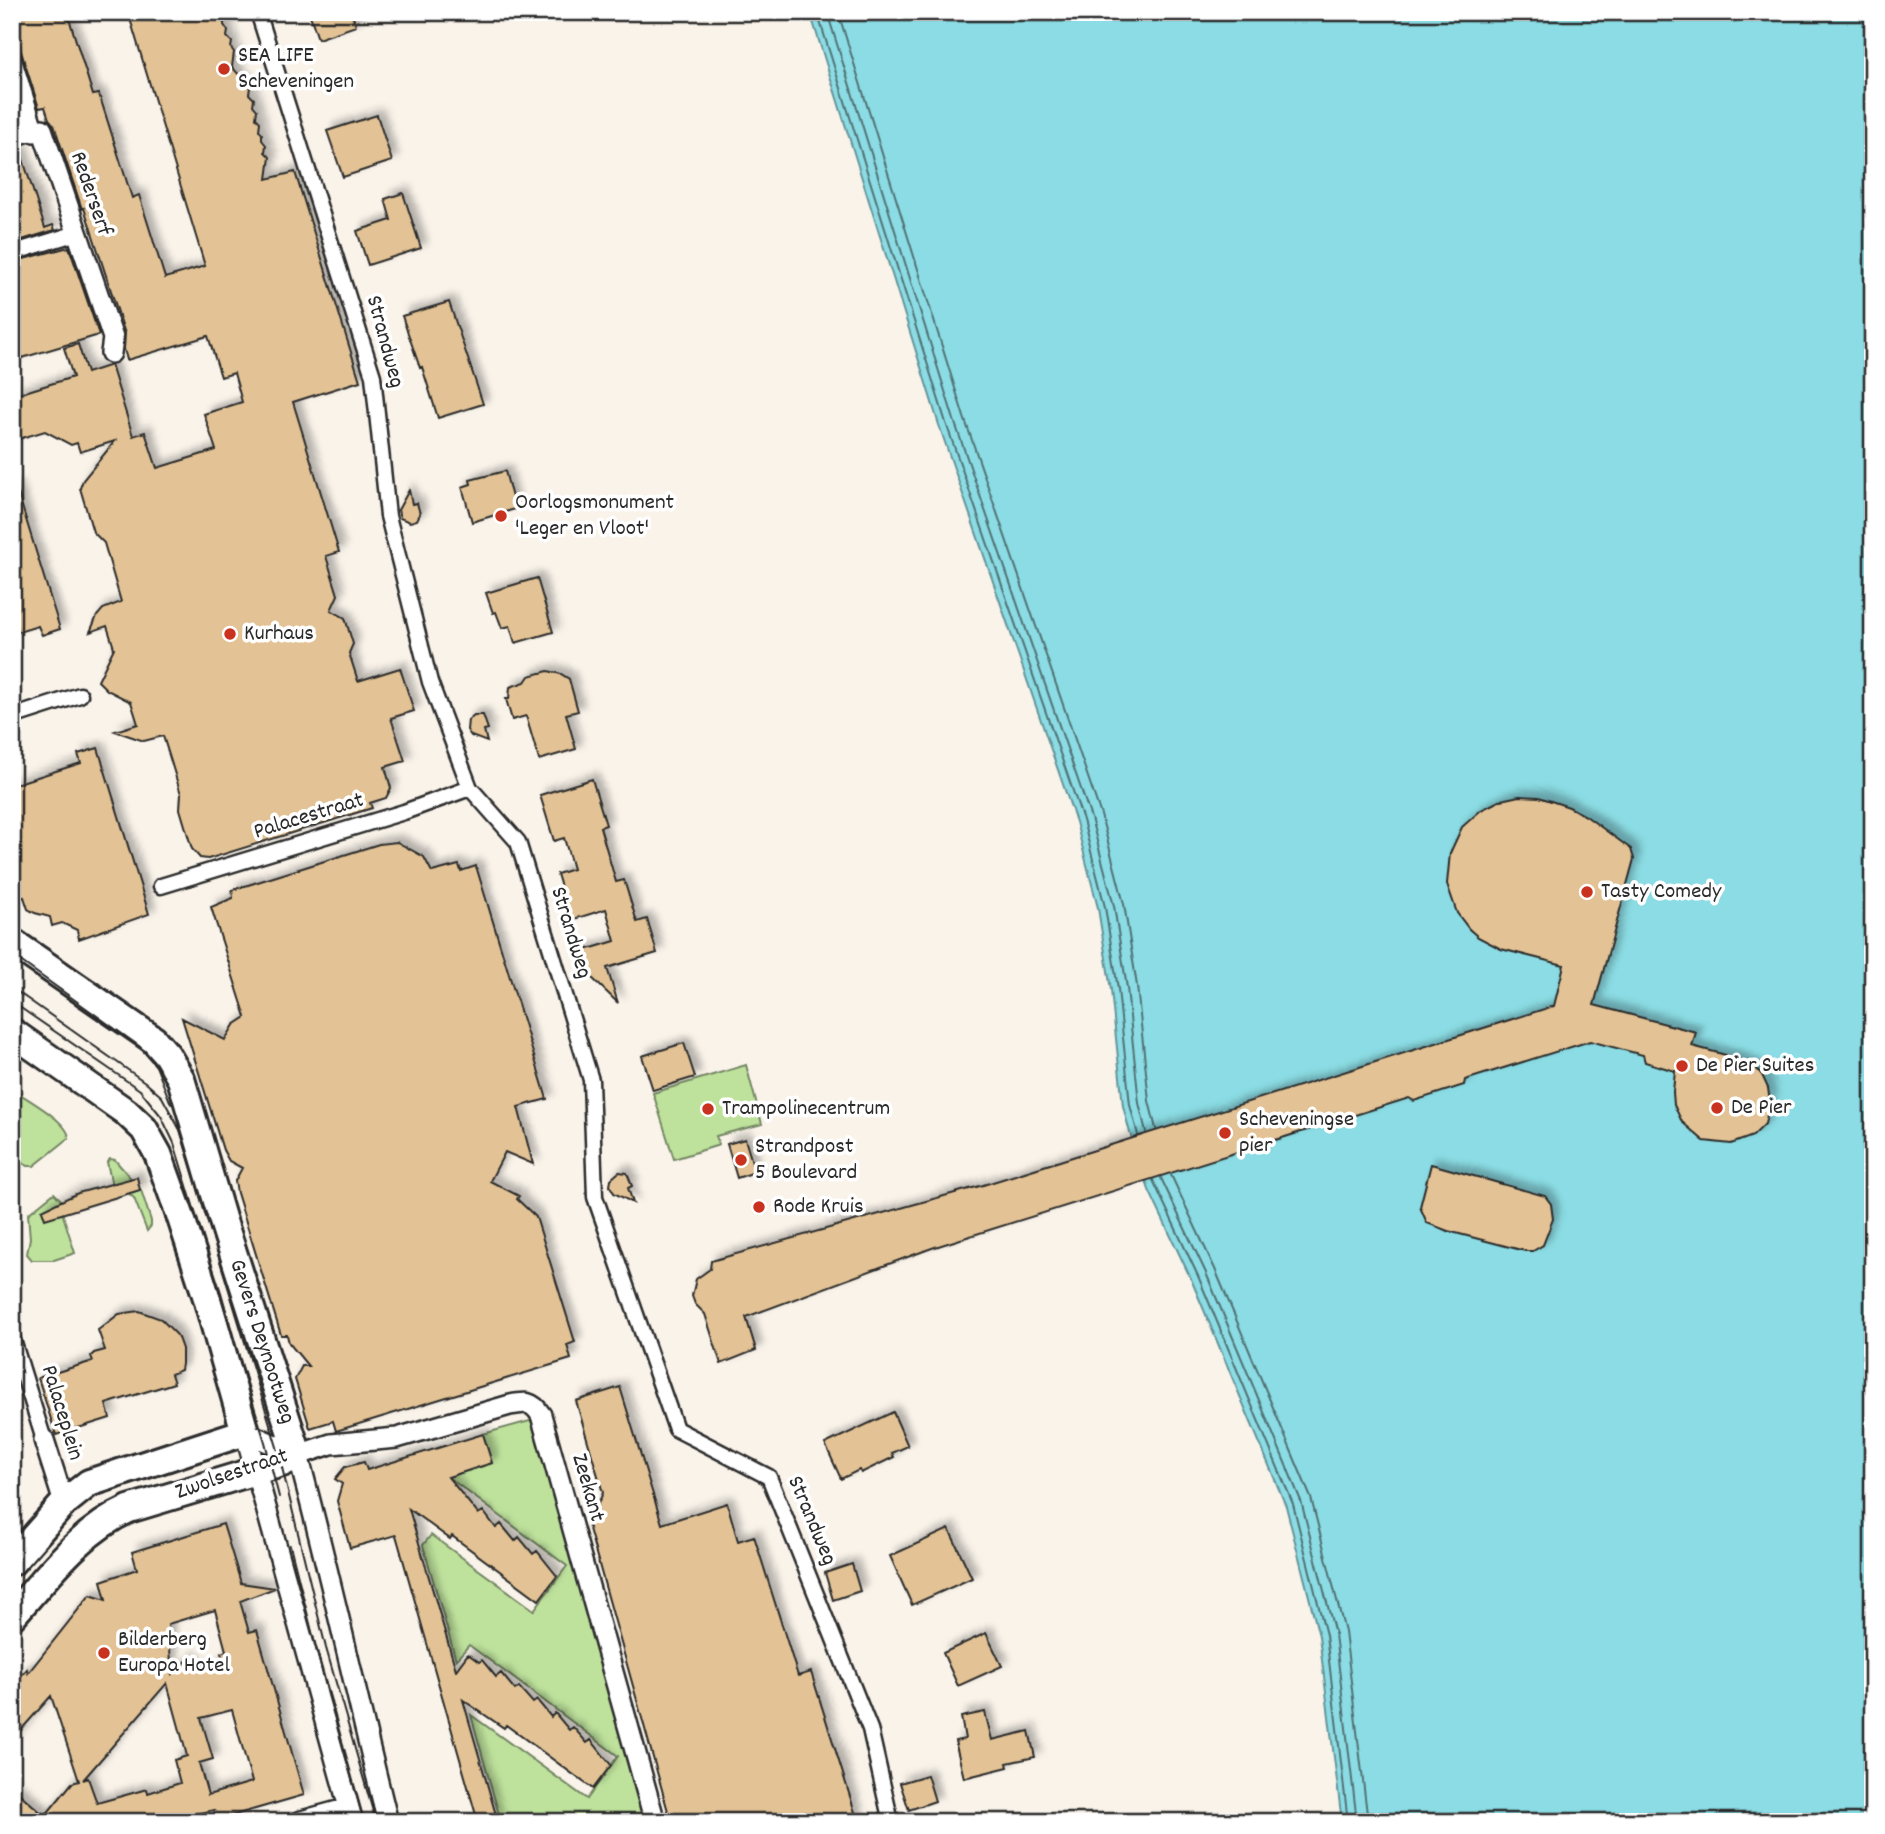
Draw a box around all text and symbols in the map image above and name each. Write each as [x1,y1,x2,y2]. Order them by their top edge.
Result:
place label: SEA LIFE Scheveningen [238,40,354,99]
marker: SEA LIFE Scheveningen [216,61,232,77]
street label: Rederserf [60,147,120,241]
street label: Strandweg [356,292,412,392]
place label: Oorlogsmonument 'Leger en Vloot' [515,487,674,546]
marker: Oorlogsmonument 'Leger en Vloot' [493,508,509,524]
place label: Kurhaus [244,618,314,651]
marker: Kurhaus [222,626,238,642]
street label: Palacestraat [250,785,368,849]
place label: Tasty Comedy [1601,876,1722,909]
street label: Strandweg [540,883,600,983]
marker: Tasty Comedy [1579,884,1595,900]
place label: De Pier Suites [1696,1050,1814,1083]
marker: De Pier Suites [1674,1058,1690,1074]
place label: De Pier [1731,1092,1792,1125]
place label: Trampolinecentrum [722,1093,890,1126]
marker: De Pier [1709,1100,1725,1116]
marker: Trampolinecentrum [700,1101,716,1117]
place label: Scheveningse pier [1239,1104,1354,1163]
marker: Scheveningse pier [1217,1125,1233,1141]
place label: Strandpost 5 Boulevard [755,1131,857,1190]
marker: Strandpost 5 Boulevard [733,1152,749,1168]
place label: Rode Kruis [773,1191,864,1224]
marker: Rode Kruis [751,1199,767,1215]
street label: Gevers Deynootweg [220,1255,303,1428]
street label: Palaceplein [31,1361,91,1465]
street label: Zwolsestraat [171,1440,293,1510]
street label: Zeekant [562,1450,612,1526]
street label: Strandweg [777,1471,845,1571]
place label: Bilderberg Europa Hotel [118,1624,230,1683]
marker: Bilderberg Europa Hotel [96,1645,112,1661]

